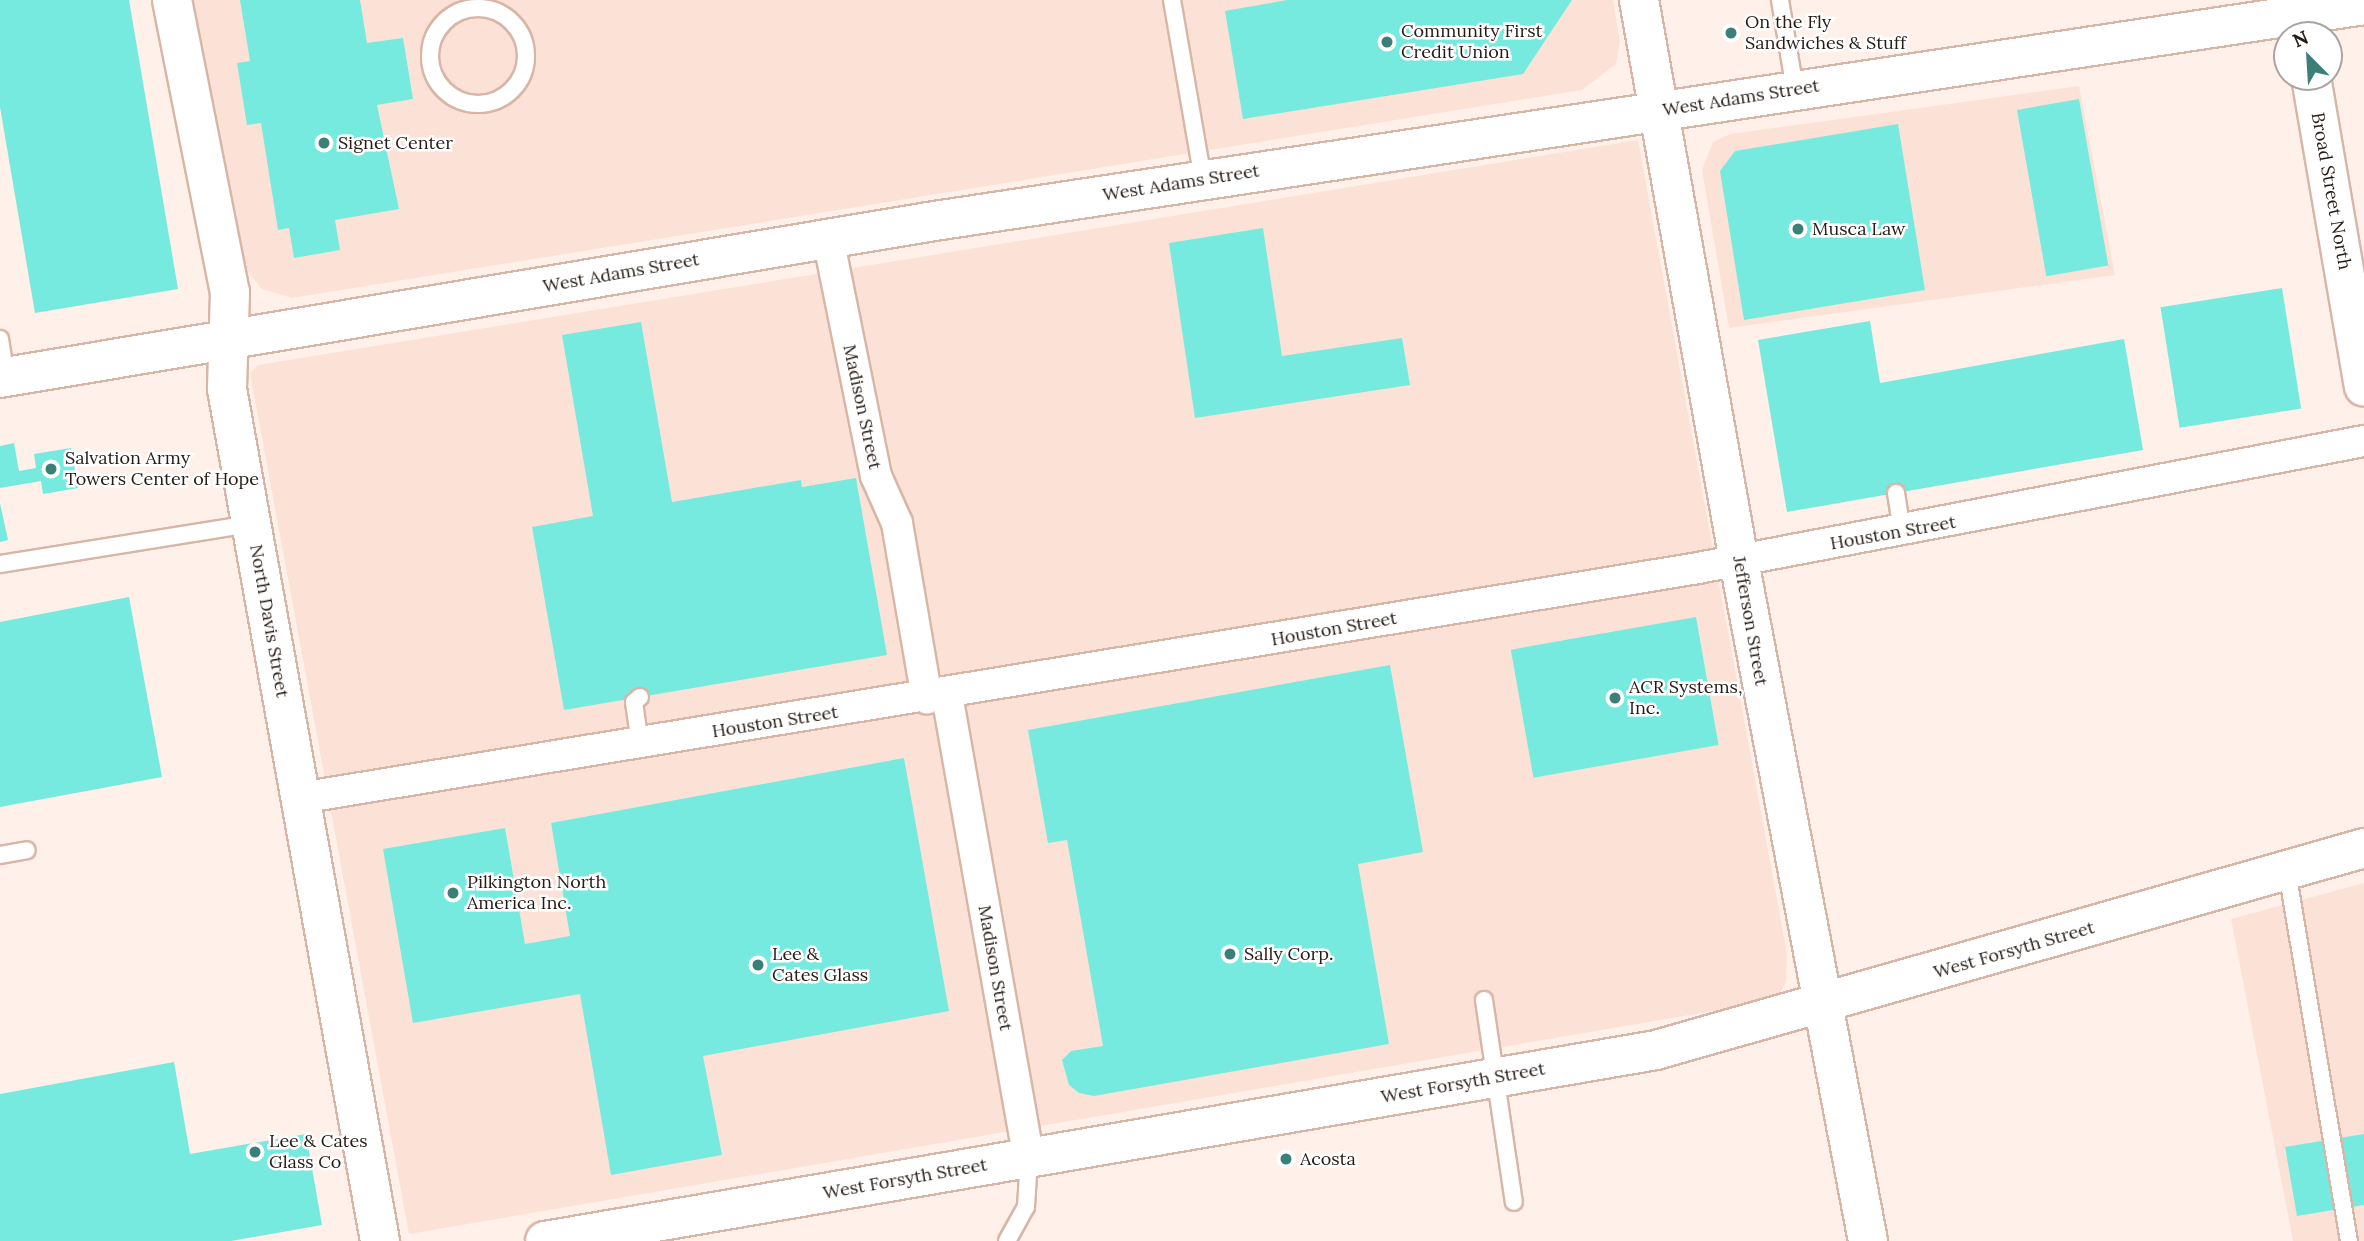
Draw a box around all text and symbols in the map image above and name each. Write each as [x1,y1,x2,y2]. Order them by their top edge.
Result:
place label: On the Fly Sandwiches & Stuff [1745,12,1906,54]
place label: Community First Credit Union [1401,21,1542,64]
north arrow [2273,21,2343,91]
marker: On the Fly Sandwiches & Stuff [1723,25,1739,41]
text: N [2289,25,2312,53]
marker: Community First Credit Union [1379,34,1395,50]
street label: West Adams Street [1661,75,1821,121]
street label: Broad Street North [2307,111,2355,271]
place label: Signet Center [338,132,453,154]
marker: Signet Center [316,135,332,151]
street label: West Adams Street [1101,160,1261,206]
place label: Musca Law [1812,218,1905,240]
marker: Musca Law [1790,221,1806,237]
street label: West Adams Street [541,249,701,297]
street label: Madison Street [838,343,886,471]
place label: Salvation Army Towers Center of Hope [65,448,259,490]
marker: Salvation Army Towers Center of Hope [43,461,59,477]
street label: Houston Street [1828,511,1958,555]
street label: North Davis Street [245,543,293,699]
street label: Jefferson Street [1728,554,1772,688]
street label: Houston Street [1269,607,1399,651]
place label: ACR Systems, Inc. [1629,677,1742,720]
marker: ACR Systems, Inc. [1607,690,1623,706]
street label: Houston Street [710,701,840,743]
place label: Pilkington North America Inc. [467,872,606,914]
marker: Pilkington North America Inc. [445,885,461,901]
street label: Madison Street [973,903,1017,1033]
street label: West Forsyth Street [1931,917,2097,983]
place label: Sally Corp. [1244,943,1334,965]
place label: Lee & Cates Glass [772,944,868,986]
marker: Sally Corp. [1222,946,1238,962]
marker: Lee & Cates Glass [750,957,766,973]
street label: West Forsyth Street [1379,1058,1547,1108]
place label: Lee & Cates Glass Co [269,1131,368,1174]
marker: Lee & Cates Glass Co [247,1144,263,1160]
place label: Acosta [1300,1148,1356,1170]
marker: Acosta [1278,1151,1294,1167]
street label: West Forsyth Street [821,1154,989,1204]

